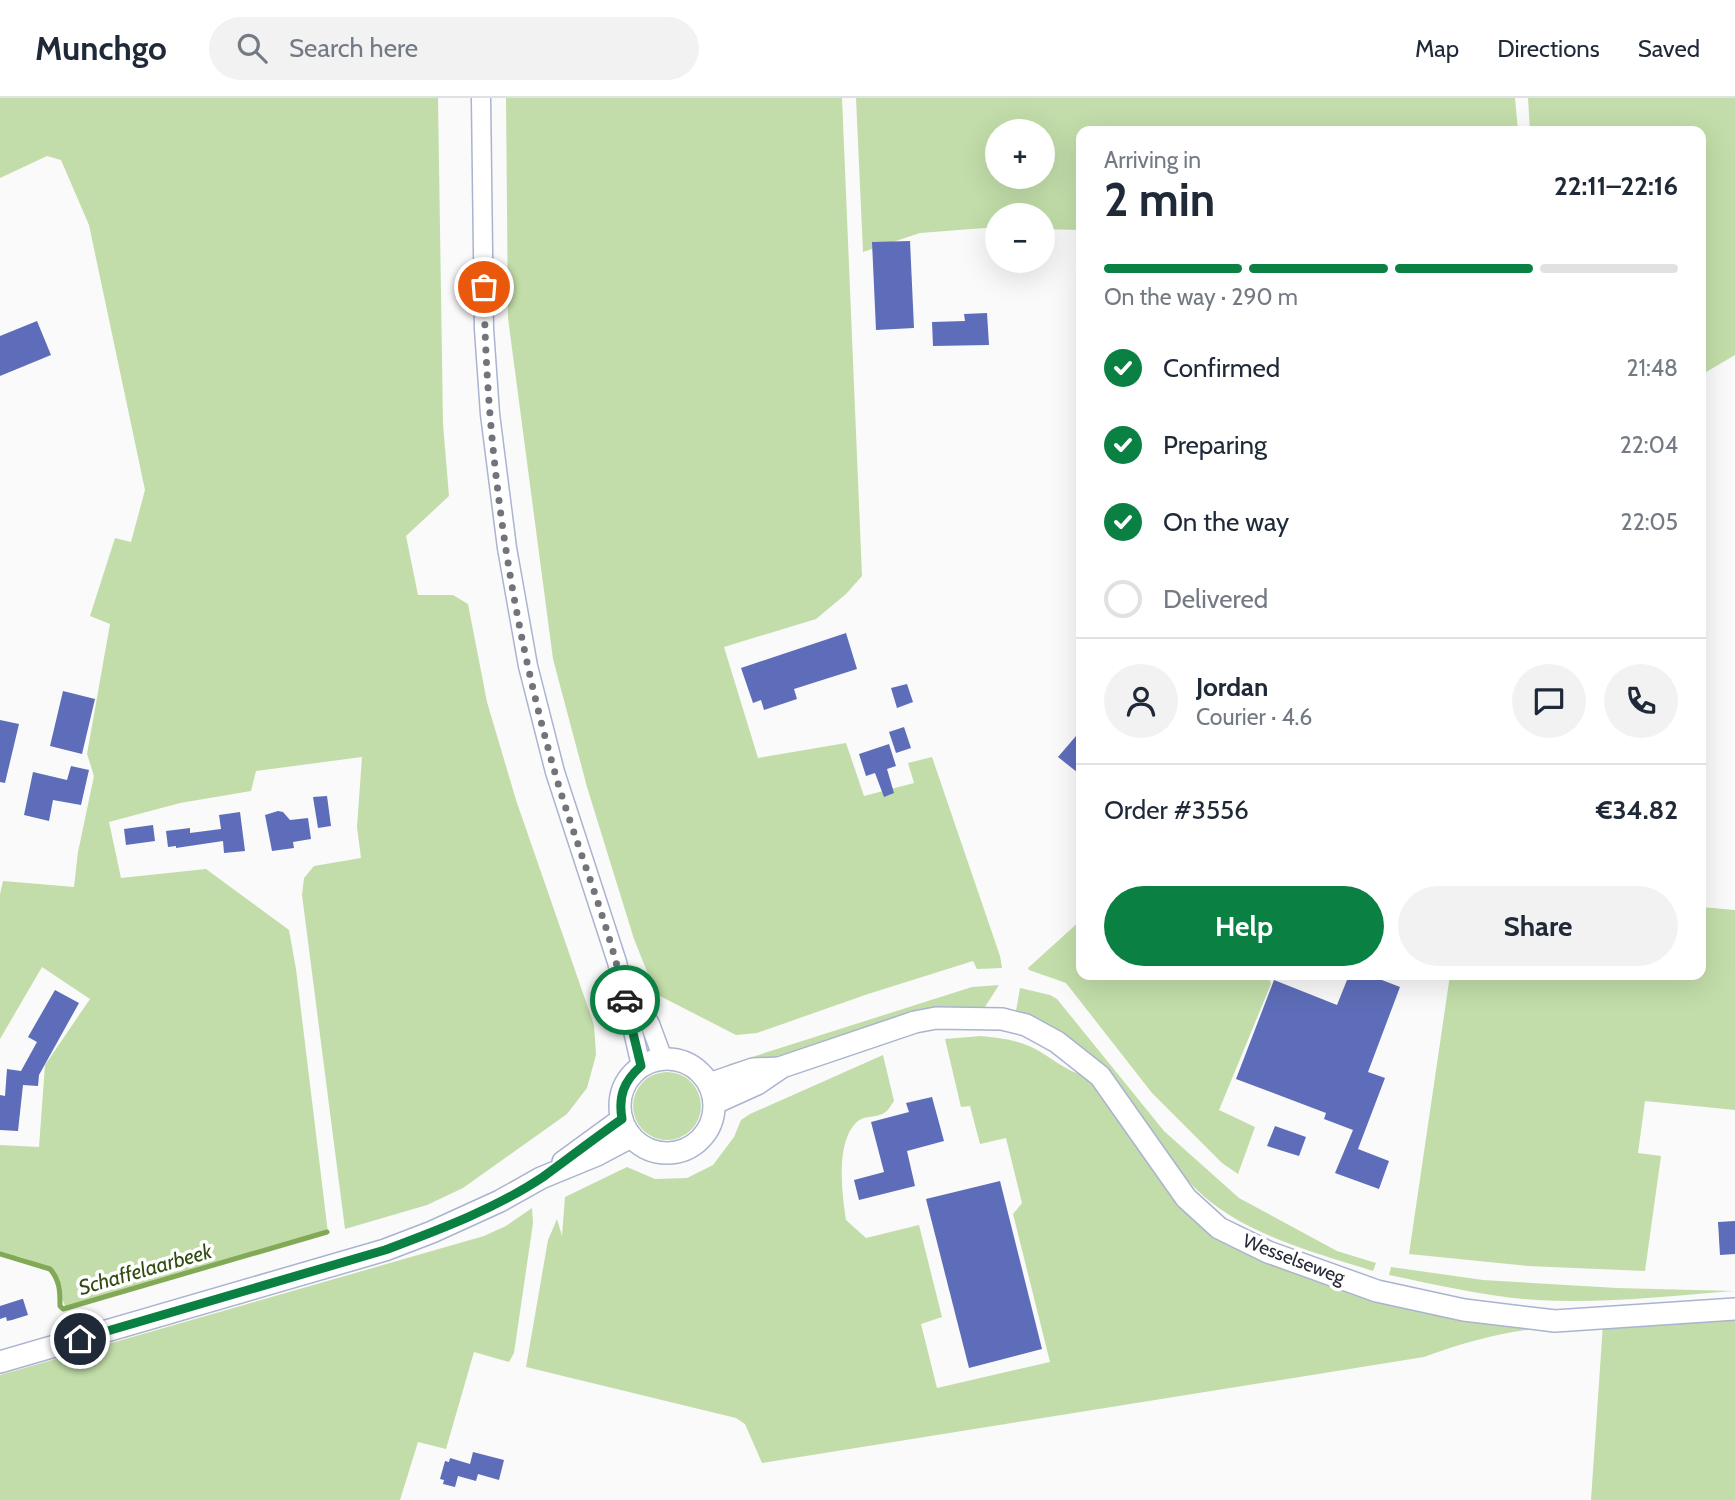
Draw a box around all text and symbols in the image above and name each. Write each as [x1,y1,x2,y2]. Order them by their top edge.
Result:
search box [209,17,699,80]
text: Munchgo [35,28,167,68]
icon: search [233,29,271,67]
text: Search here [289,32,418,64]
text: Map [1415,34,1459,63]
text: Directions [1497,34,1600,63]
text: Saved [1638,34,1700,63]
map controls [985,119,1055,273]
button: + [985,119,1055,189]
text: Arriving in [1104,146,1201,174]
text: 22:11–22:16 [1554,170,1678,202]
text: 2 min [1104,172,1215,228]
button: − [985,203,1055,273]
pin [454,257,514,317]
icon: bag [465,268,503,306]
text: On the way · 290 m [1104,283,1298,311]
icon: check [1104,349,1142,387]
text: Confirmed [1163,352,1280,384]
text: 21:48 [1626,354,1678,382]
icon: check [1104,426,1142,464]
text: Preparing [1163,429,1267,461]
text: 22:04 [1620,431,1678,459]
icon: check [1104,503,1142,541]
text: On the way [1163,506,1289,538]
text: 22:05 [1621,508,1678,536]
text: Delivered [1163,583,1268,615]
button: person [1104,664,1178,738]
button: chat [1512,664,1586,738]
button: phone [1604,664,1678,738]
text: Jordan [1196,671,1268,703]
text: Courier · 4.6 [1196,703,1312,731]
text: Order #3556 [1104,794,1249,826]
text: €34.82 [1596,794,1678,826]
button: Help [1104,886,1384,966]
button: Share [1398,886,1678,966]
courier [590,965,660,1035]
icon: car [606,981,644,1019]
street label: Wesselseweg [1240,1229,1349,1289]
water label: Schaffelaarbeek [76,1238,215,1300]
pin [50,1309,110,1369]
icon: home [61,1320,99,1358]

